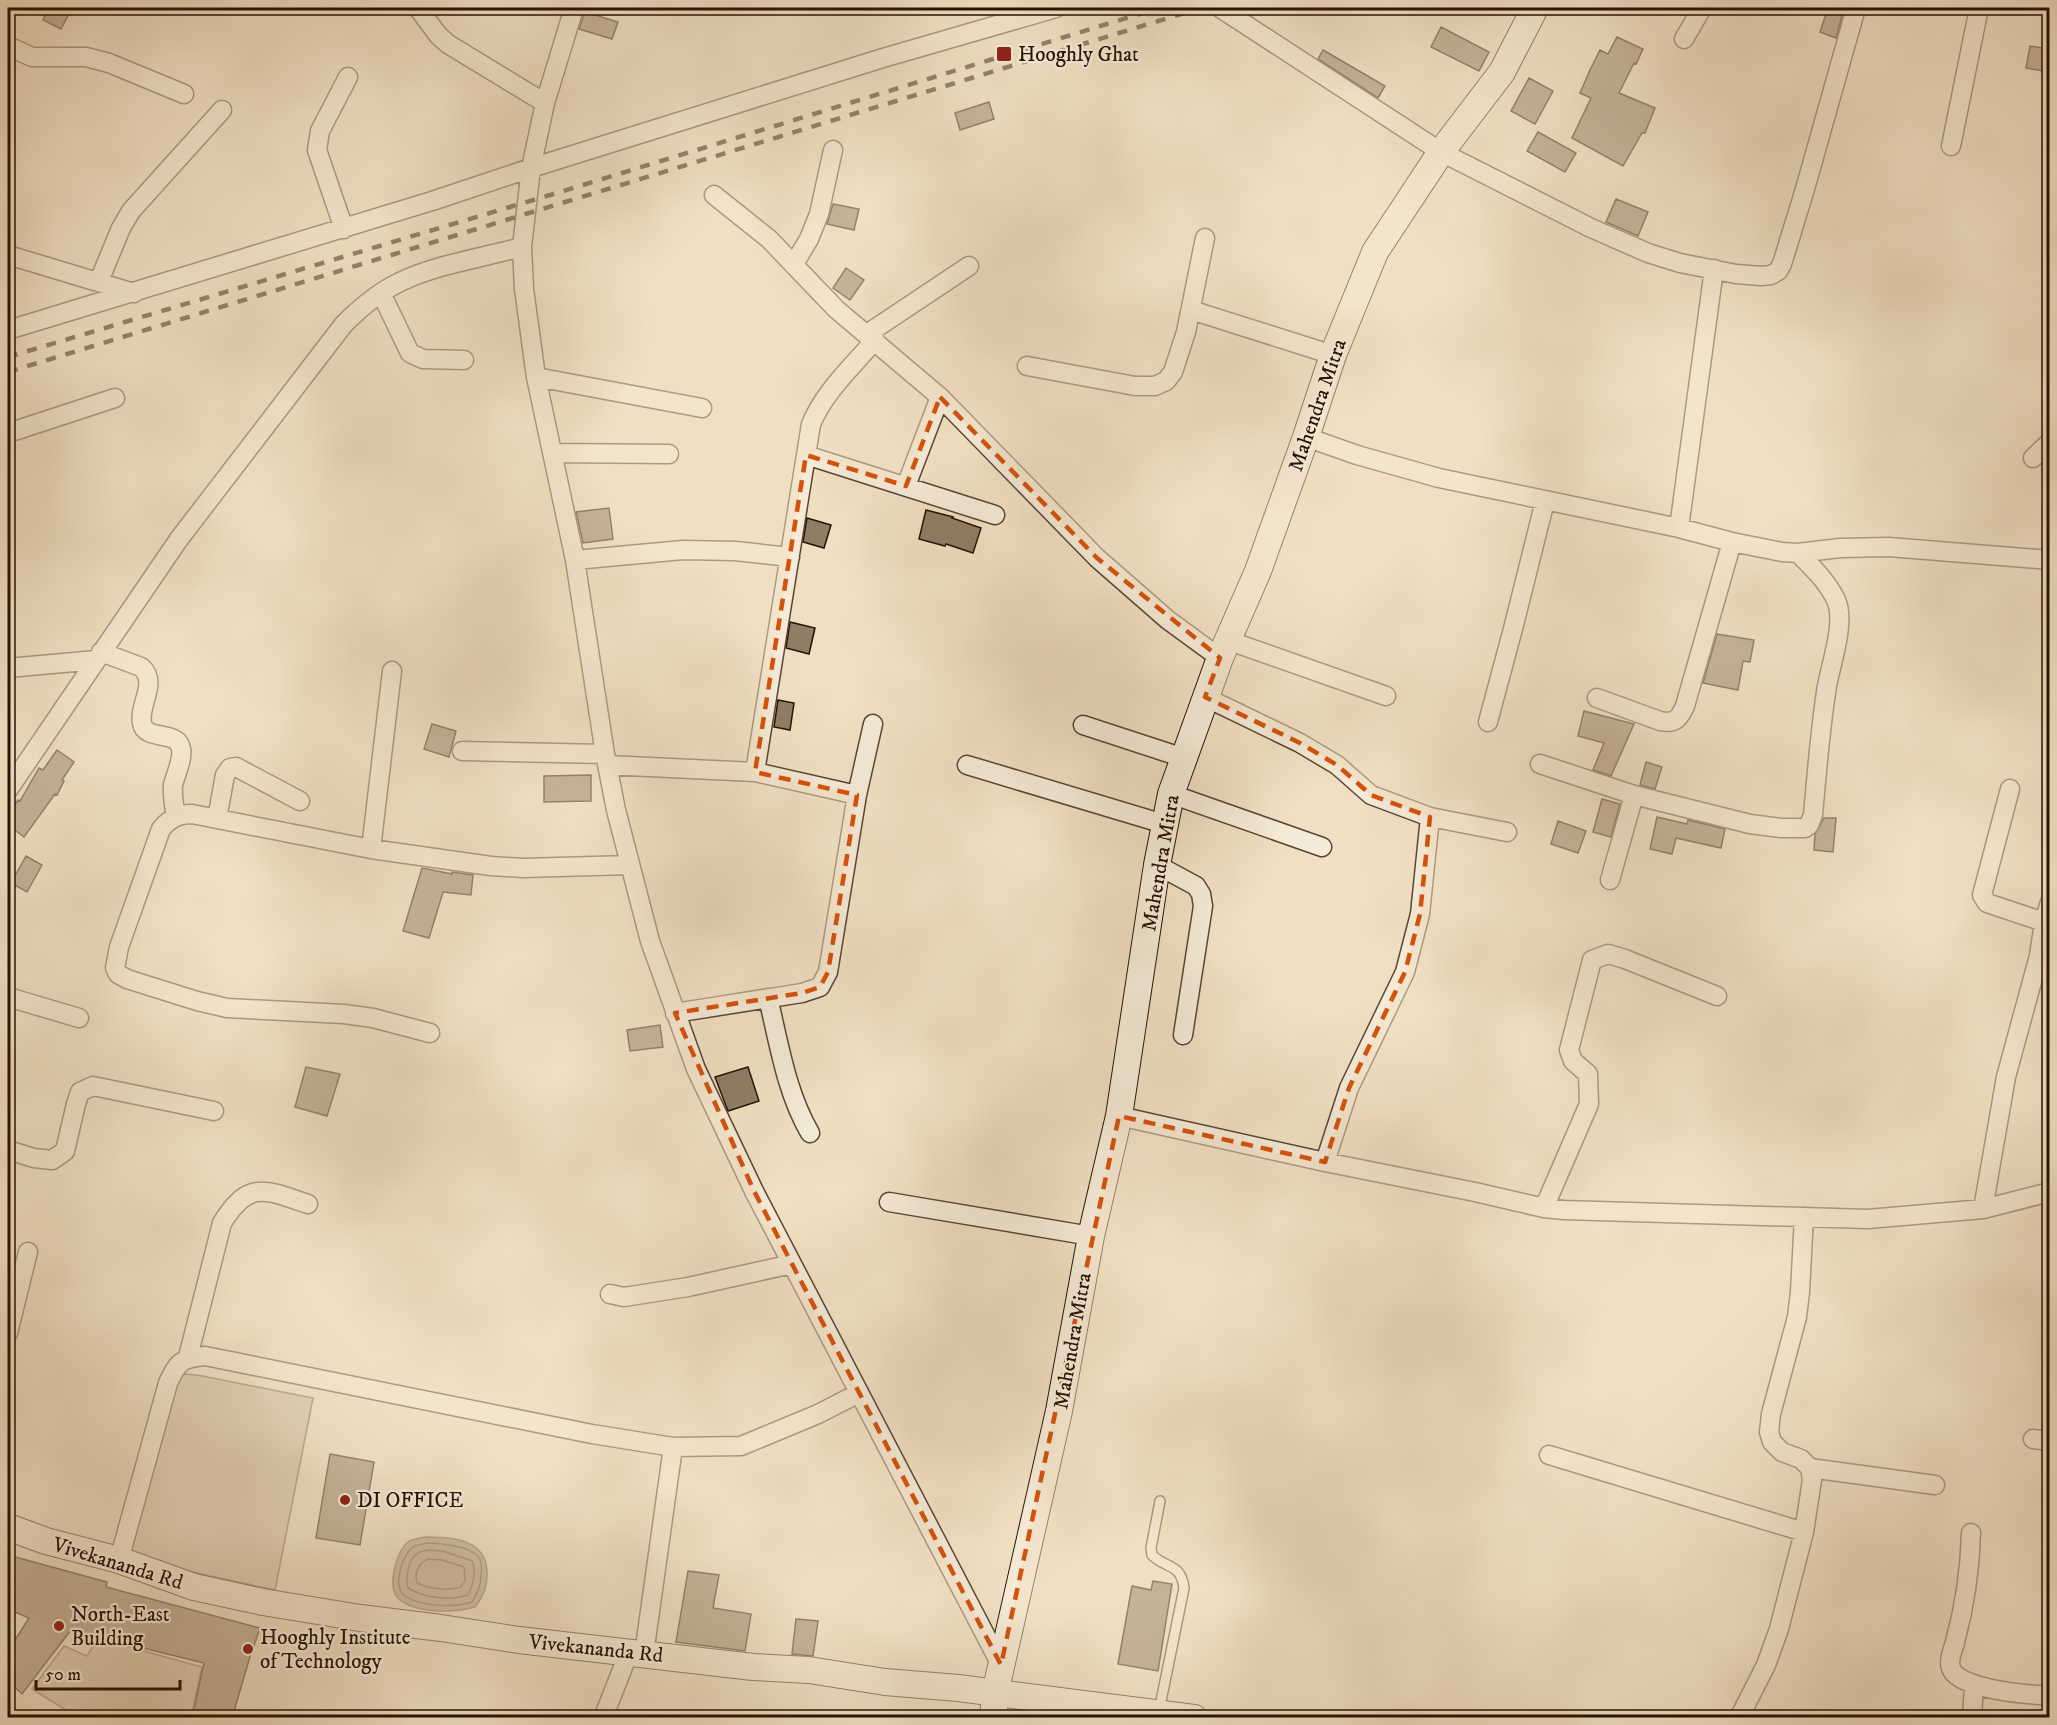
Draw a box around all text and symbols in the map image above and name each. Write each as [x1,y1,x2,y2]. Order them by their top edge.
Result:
place label: Hooghly Ghat [1018,42,1139,68]
marker: Hooghly Ghat [995,45,1013,63]
street label: Mahendra Mitra [1283,336,1353,475]
street label: Mahendra Mitra [1136,793,1186,934]
street label: Mahendra Mitra [1048,1271,1098,1412]
place label: DI OFFICE [357,1488,463,1514]
marker: DI OFFICE [338,1493,352,1507]
street label: Vivekananda Rd [48,1532,187,1596]
place label: North-East Building [71,1602,170,1652]
marker: North-East Building [52,1619,66,1633]
place label: Hooghly Institute of Technology [260,1625,411,1675]
street label: Vivekananda Rd [526,1629,665,1669]
marker: Hooghly Institute of Technology [241,1642,255,1656]
scale bar [36,1653,180,1691]
text: 50 m [45,1664,81,1686]

